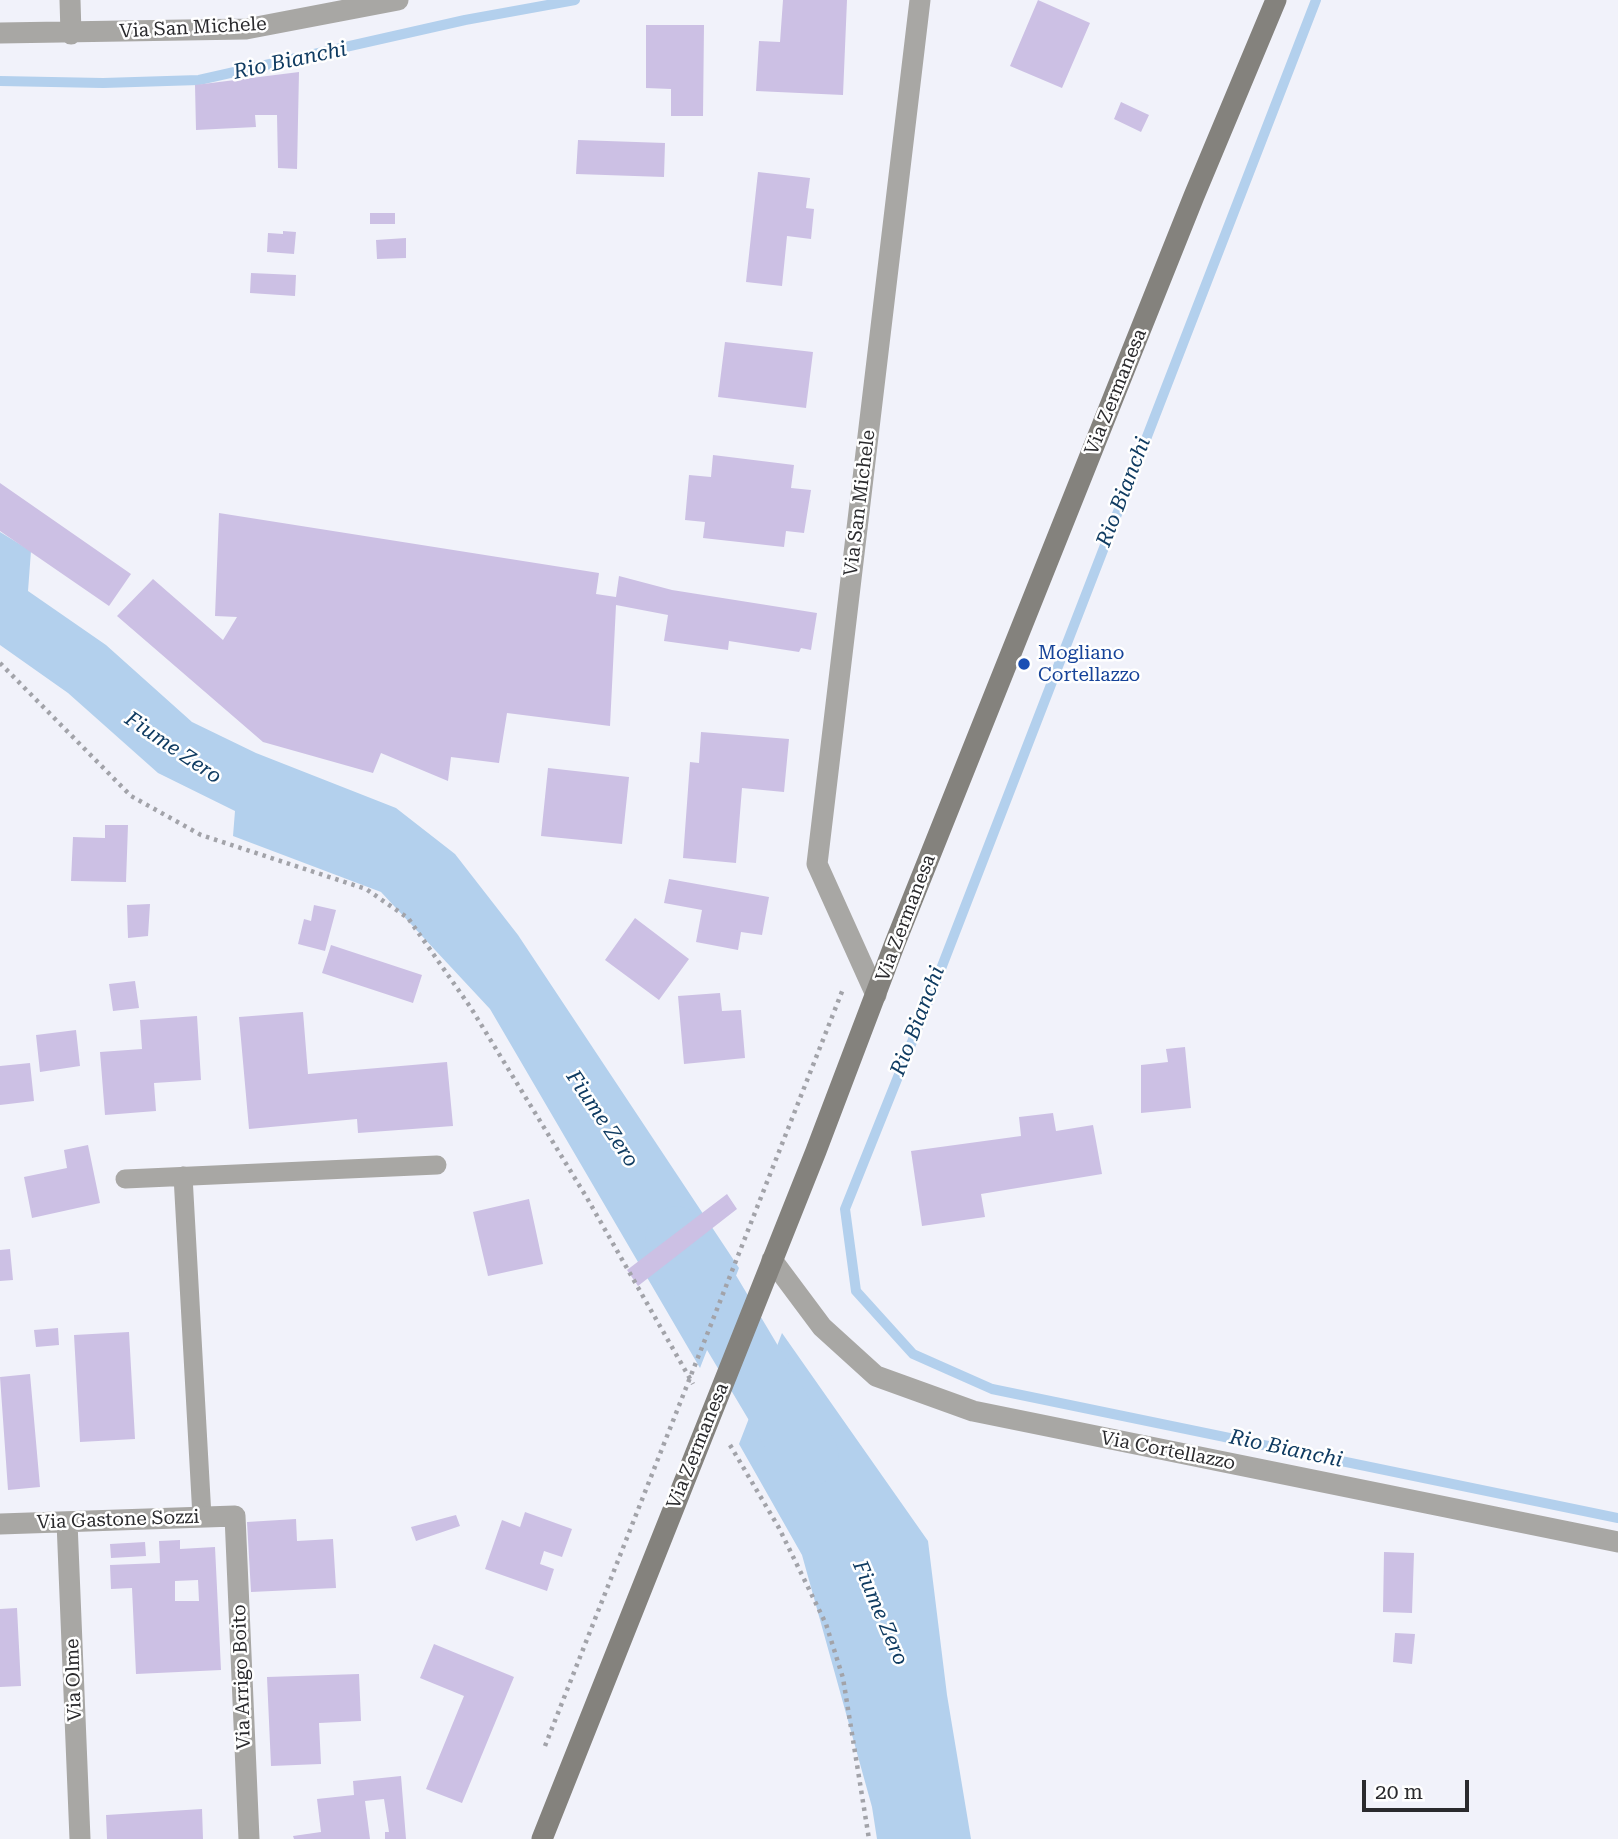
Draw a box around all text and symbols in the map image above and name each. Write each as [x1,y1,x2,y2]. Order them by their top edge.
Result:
street label: Via San Michele [119,13,267,43]
water label: Rio Bianchi [231,37,349,85]
street label: Via Zermanesa [1080,325,1152,459]
street label: Via San Michele [840,428,880,578]
water label: Rio Bianchi [1092,434,1156,550]
place label: Mogliano Cortellazzo [1038,642,1140,686]
marker: Mogliano Cortellazzo [1016,656,1032,672]
water label: Fiume Zero [120,706,226,790]
street label: Via Zermanesa [871,851,941,985]
water label: Rio Bianchi [886,963,950,1079]
water label: Fiume Zero [560,1066,644,1172]
street label: Via Zermanesa [662,1379,734,1513]
water label: Rio Bianchi [1227,1425,1345,1473]
street label: Via Cortellazzo [1099,1427,1237,1475]
street label: Via Gastone Sozzi [36,1506,200,1534]
water label: Fiume Zero [847,1557,913,1669]
street label: Via Arrigo Boito [228,1604,256,1750]
street label: Via Olme [61,1638,87,1722]
scale bar [1366,1766,1473,1810]
text: 20 m [1375,1780,1423,1804]

